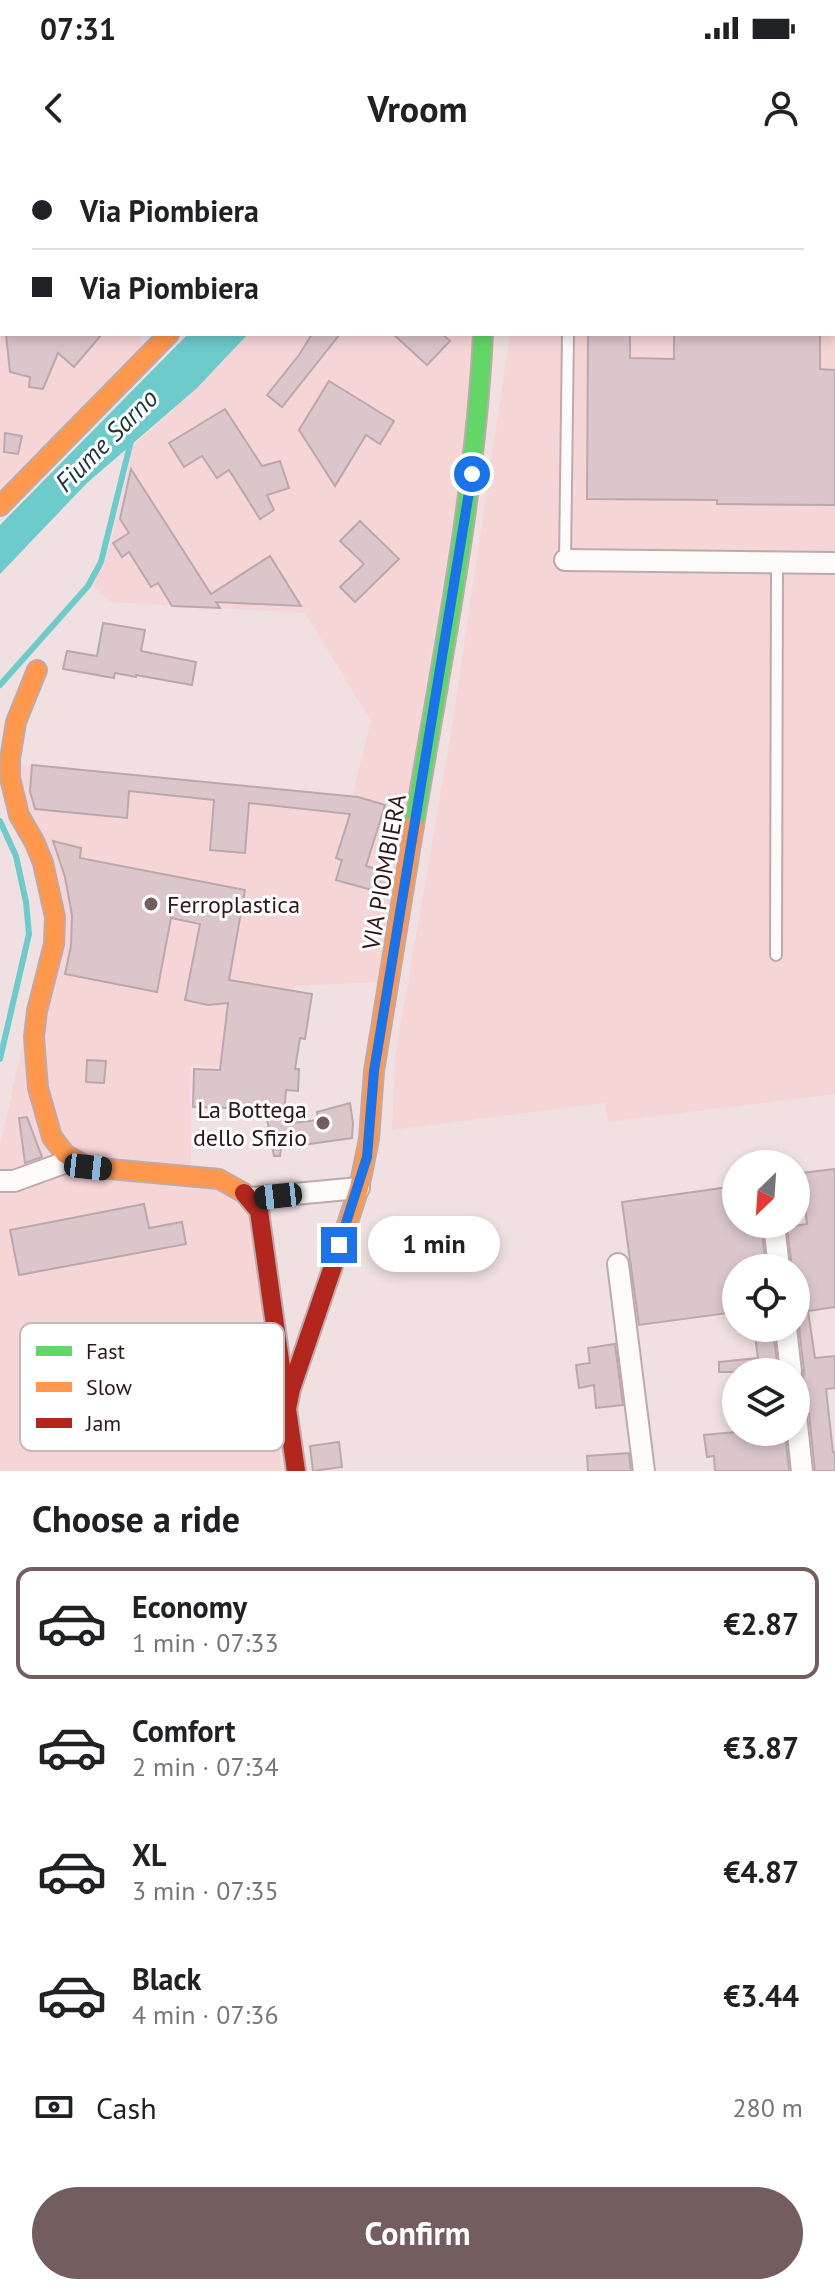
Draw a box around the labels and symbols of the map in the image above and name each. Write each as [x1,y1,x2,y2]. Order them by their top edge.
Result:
water label: Fiume Sarno [48,381,165,498]
route start [454,456,490,492]
street label: VIA PIOMBIERA [355,792,413,953]
place label: Ferroplastica [167,889,300,920]
marker: Ferroplastica [142,895,160,913]
place label: La Bottega dello Sfizio [193,1094,307,1153]
marker: La Bottega dello Sfizio [314,1114,332,1132]
north arrow [722,1150,810,1238]
car [63,1153,113,1181]
car [253,1182,303,1210]
callout: 1 min [367,1217,499,1273]
route end [321,1227,357,1263]
legend [20,1323,284,1451]
text: Fast [86,1337,126,1365]
text: Slow [86,1373,132,1401]
text: Jam [85,1409,121,1437]

